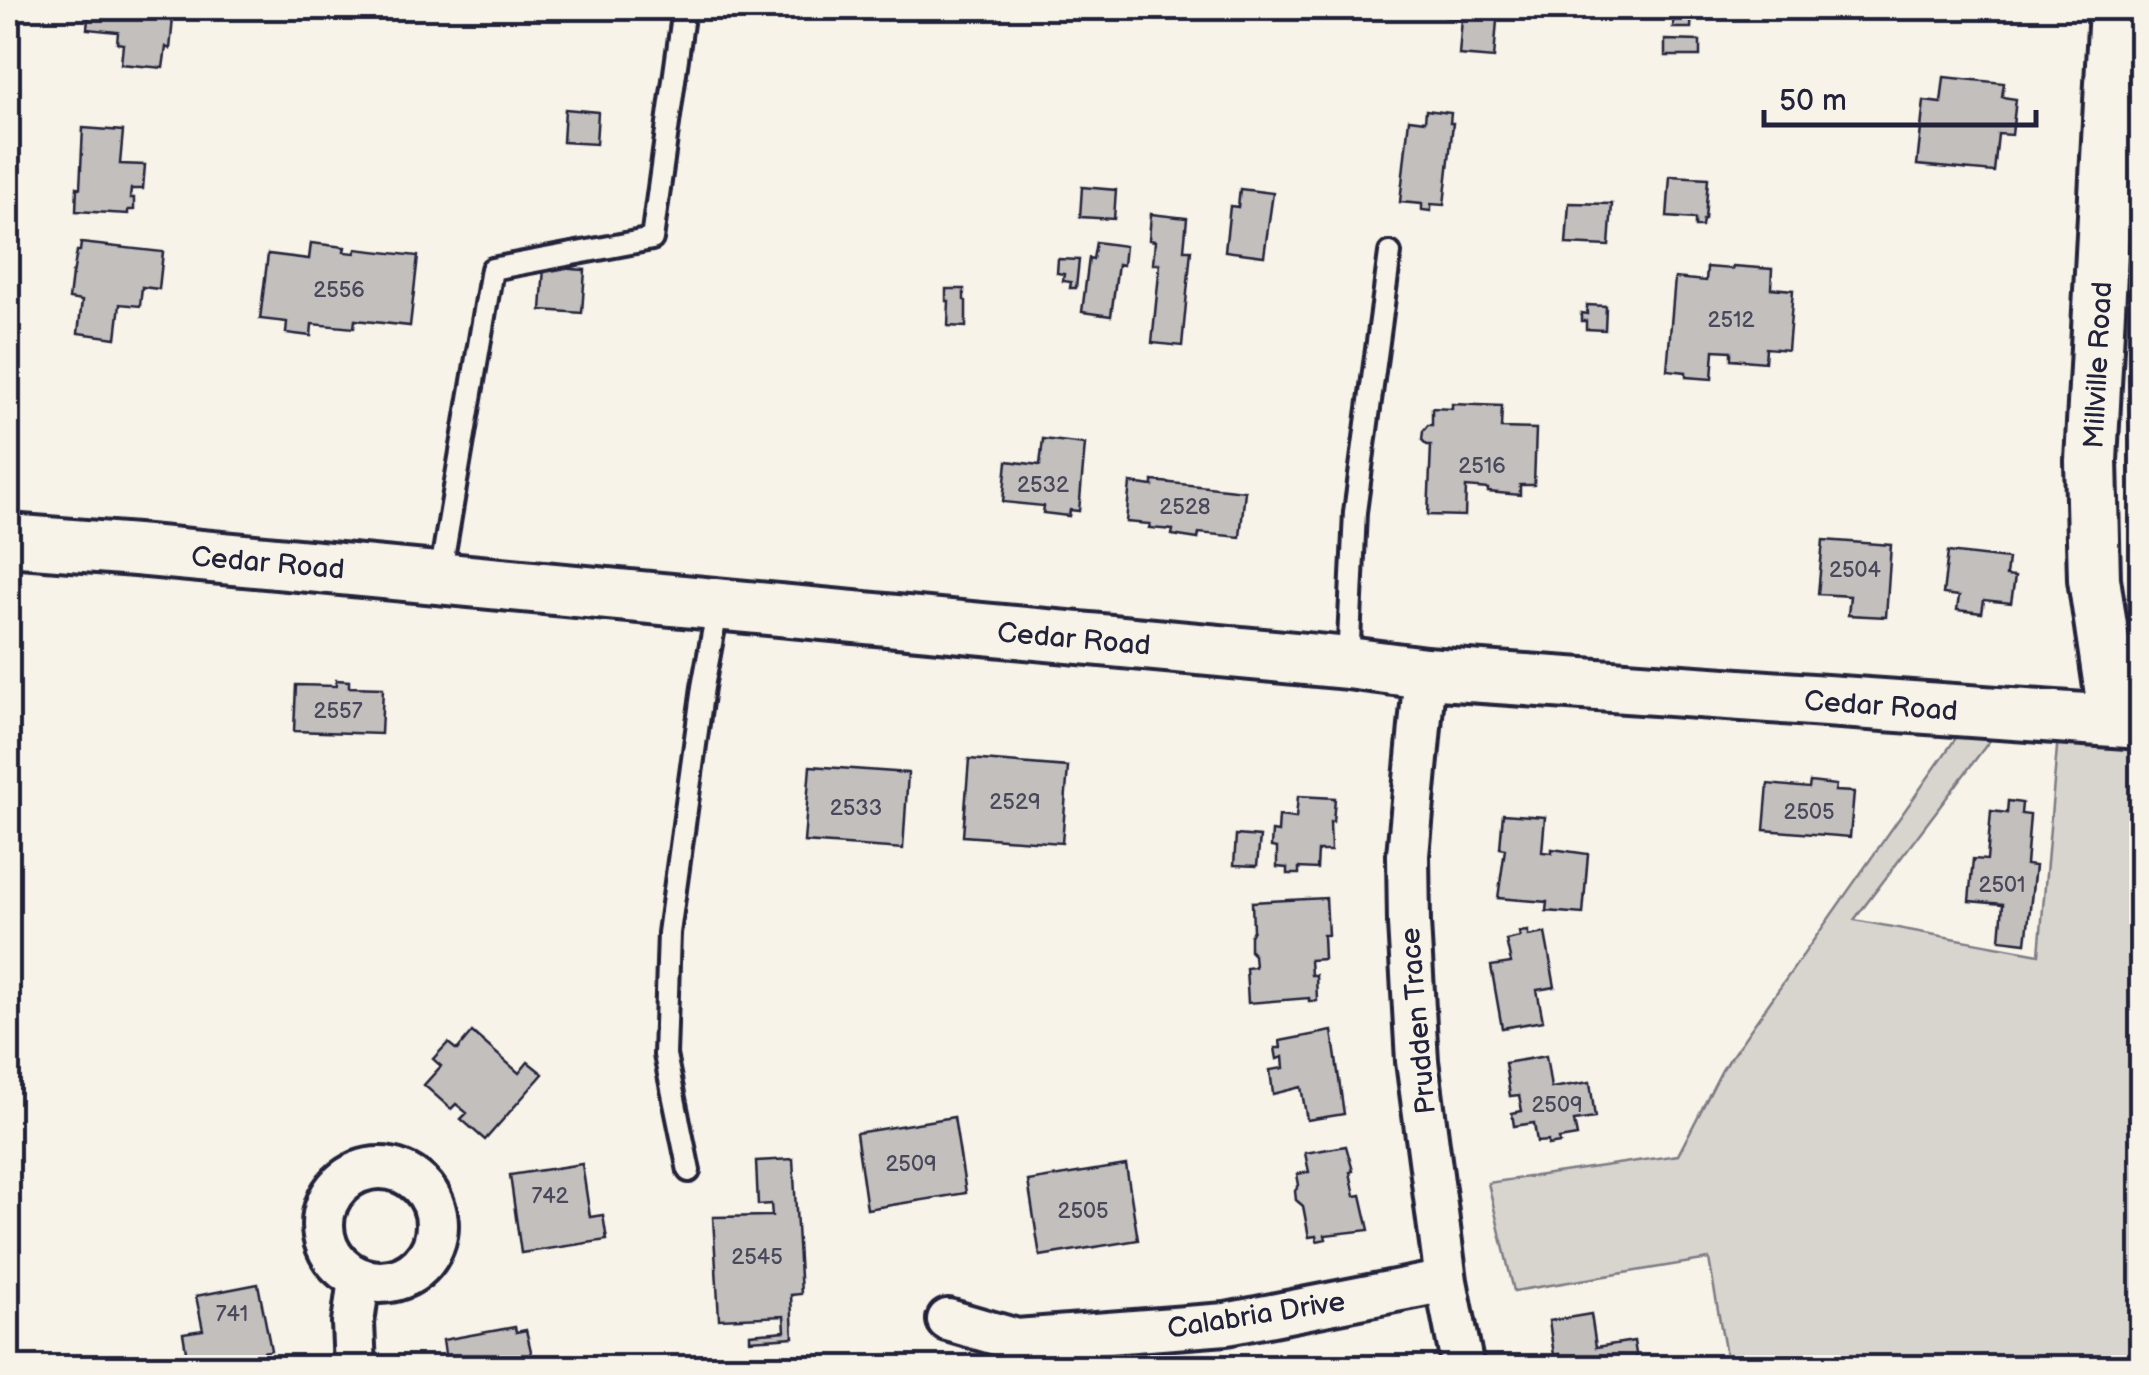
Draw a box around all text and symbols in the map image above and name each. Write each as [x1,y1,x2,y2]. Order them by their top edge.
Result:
scale bar [1764,65,2036,127]
text: 50 m [1779,83,1847,119]
house number: 2556 [313,277,365,304]
street label: Millville Road [2078,281,2119,450]
house number: 2512 [1707,307,1755,334]
house number: 2516 [1458,453,1506,480]
house number: 2532 [1017,472,1069,499]
house number: 2528 [1159,494,1211,521]
street label: Cedar Road [190,540,346,587]
house number: 2504 [1829,557,1882,584]
street label: Cedar Road [996,616,1152,663]
street label: Cedar Road [1803,685,1959,728]
house number: 2557 [314,698,363,725]
house number: 2529 [989,789,1041,816]
house number: 2533 [830,795,882,822]
house number: 2505 [1783,799,1835,826]
house number: 2501 [1978,872,2026,899]
street label: Prudden Trace [1394,926,1443,1115]
house number: 2509 [1531,1092,1583,1119]
house number: 2509 [885,1151,937,1178]
house number: 742 [531,1183,569,1210]
house number: 2505 [1057,1198,1109,1225]
house number: 2545 [731,1244,783,1271]
street label: Calabria Drive [1165,1285,1347,1346]
house number: 741 [216,1301,248,1328]

